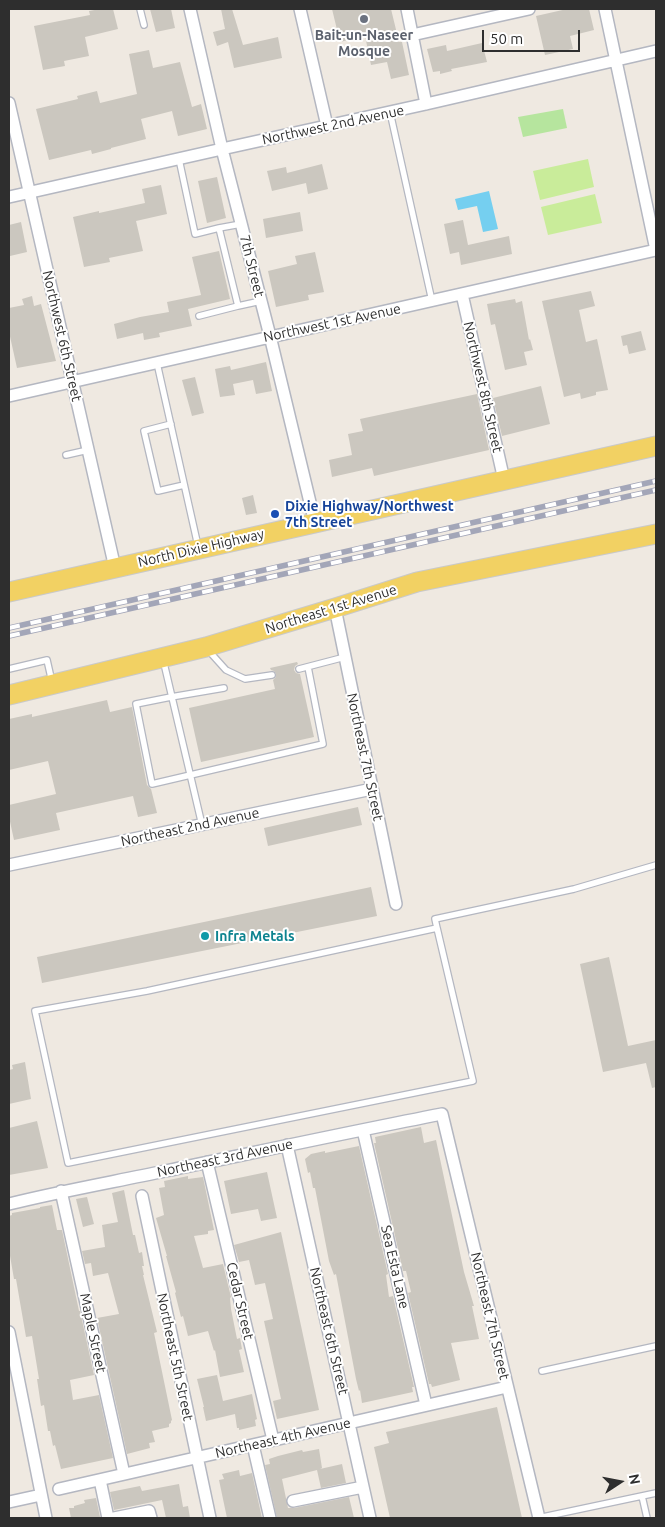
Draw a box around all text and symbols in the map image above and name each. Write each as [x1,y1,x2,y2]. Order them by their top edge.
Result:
marker: Bait-un-Naseer Mosque [358,13,370,25]
scale bar [485,20,582,52]
place label: Bait-un-Naseer Mosque [315,27,413,59]
text: 50 m [490,30,523,47]
street label: Northwest 2nd Avenue [260,102,406,148]
street label: 7th Street [236,233,268,299]
street label: Northwest 6th Street [39,269,85,403]
street label: Northwest 1st Avenue [262,300,402,346]
street label: Northwest 8th Street [460,320,506,454]
place label: Dixie Highway/Northwest 7th Street [285,498,454,530]
marker: Dixie Highway/Northwest 7th Street [269,508,281,520]
street label: North Dixie Highway [136,525,266,571]
street label: Northeast 1st Avenue [263,581,399,637]
street label: Northeast 7th Street [343,691,387,823]
street label: Northeast 2nd Avenue [119,804,261,850]
place label: Infra Metals [215,928,295,944]
marker: Infra Metals [199,930,211,942]
street label: Northeast 3rd Avenue [156,1135,294,1181]
street label: Sea Esta Lane [377,1224,413,1310]
street label: Northeast 7th Street [467,1251,513,1381]
street label: Cedar Street [223,1260,257,1342]
street label: Northeast 6th Street [306,1266,352,1396]
street label: Northeast 5th Street [153,1291,197,1423]
street label: Maple Street [76,1292,110,1374]
street label: Northeast 4th Avenue [214,1414,352,1462]
north arrow [595,1457,645,1507]
text: N [626,1472,644,1486]

